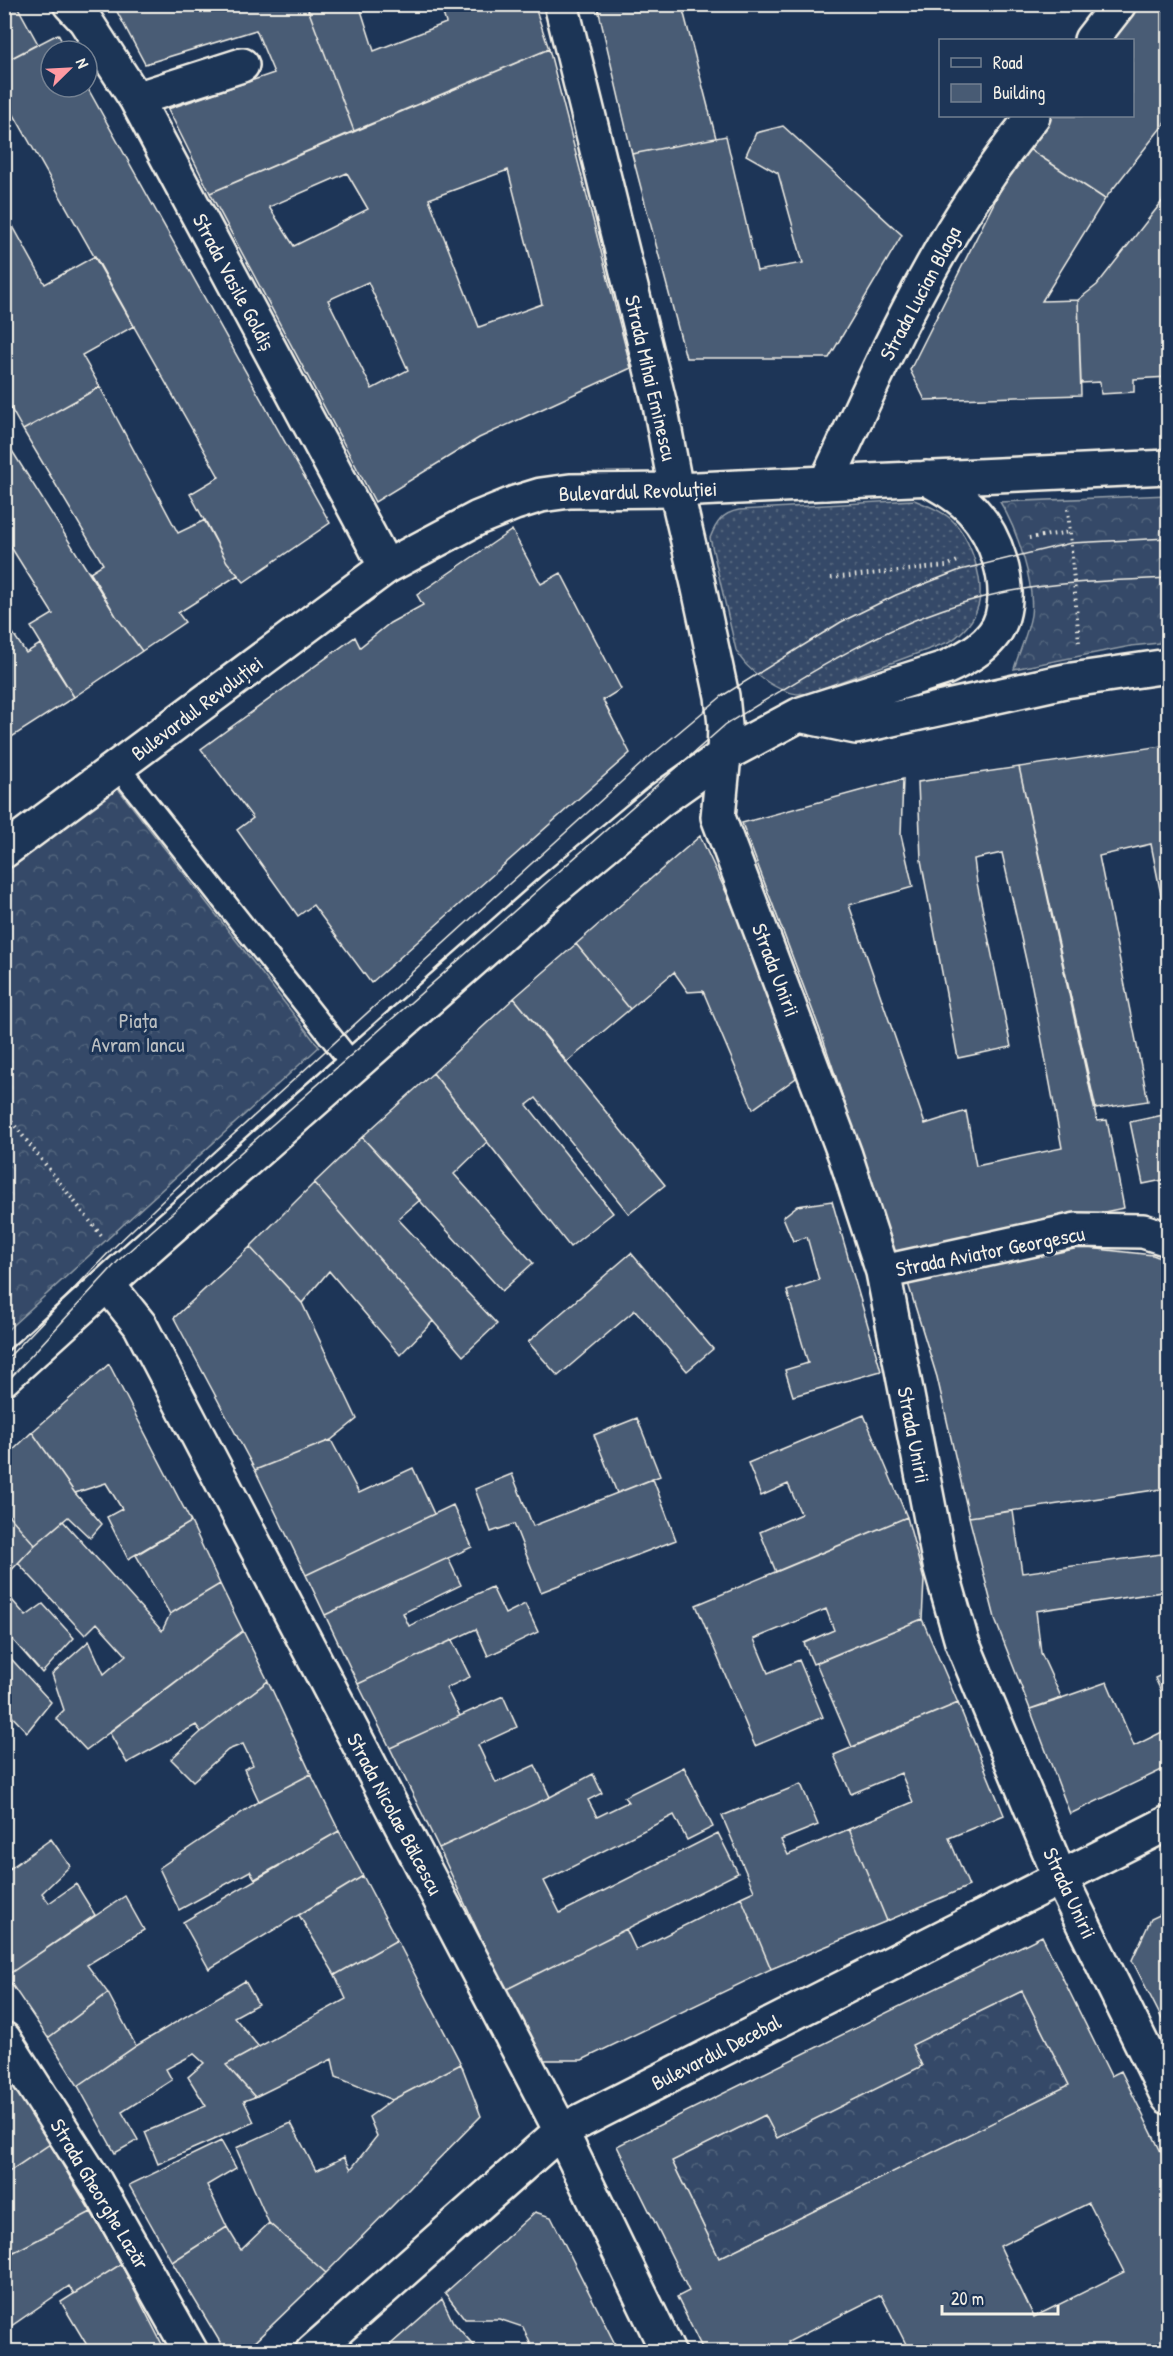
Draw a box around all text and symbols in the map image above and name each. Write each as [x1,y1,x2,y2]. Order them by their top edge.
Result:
north arrow [39,39,99,99]
legend [939,39,1134,117]
text: Road [993,50,1023,75]
text: N [71,55,95,72]
text: Building [993,80,1045,105]
street label: Strada Vasile Goldiș [186,208,282,356]
street label: Strada Lucian Blaga [872,221,968,365]
street label: Strada Mihai Eminescu [618,292,684,464]
street label: Bulevardul Revoluției [558,474,718,508]
street label: Bulevardul Revoluției [125,649,269,767]
street label: Strada Unirii [745,919,807,1021]
park label: Piața Avram Iancu [91,1006,185,1059]
street label: Strada Aviator Georgescu [893,1218,1088,1284]
street label: Strada Unirii [890,1384,938,1486]
street label: Strada Nicolae Bălcescu [340,1728,450,1901]
street label: Strada Unirii [1036,1843,1104,1943]
street label: Bulevardul Decebal [646,2007,786,2097]
street label: Strada Gheorghe Lazăr [44,2113,156,2275]
scale bar [942,2278,1058,2316]
text: 20 m [951,2286,984,2311]

